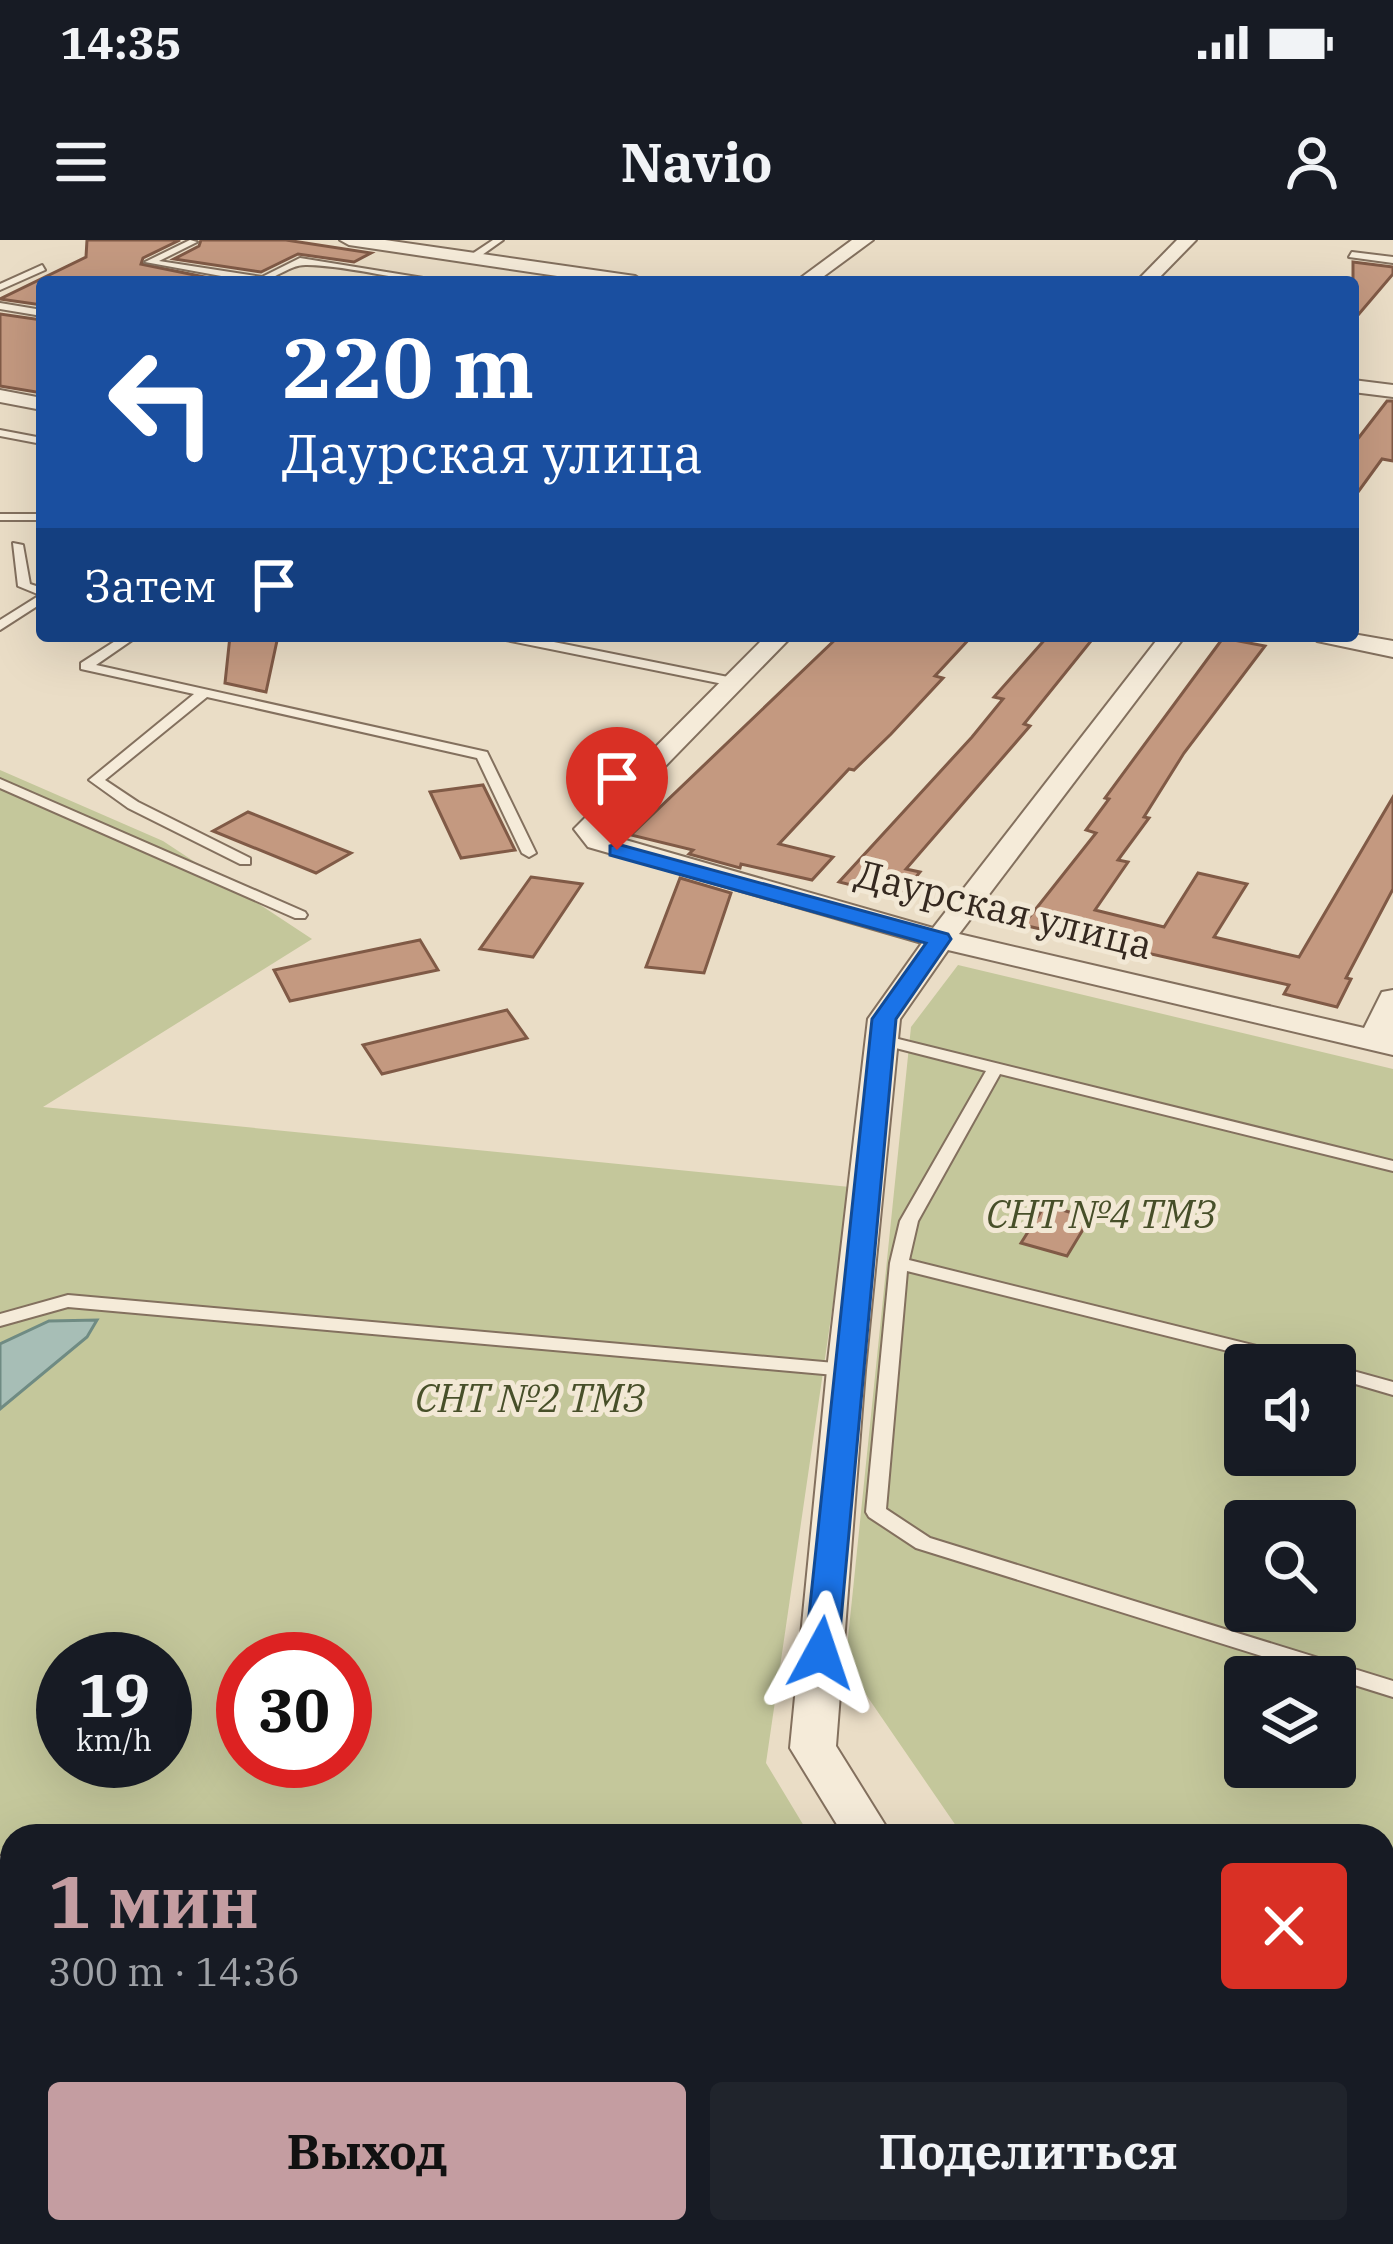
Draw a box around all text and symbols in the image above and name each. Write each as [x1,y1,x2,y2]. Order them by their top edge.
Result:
text: 14:35 [60,13,182,71]
text: Navio [620,127,773,197]
icon: menu [48,129,114,195]
icon: person [1279,129,1345,195]
text: 220 m [282,312,534,421]
icon: left [84,324,240,480]
text: Даурская улица [282,418,703,488]
icon: arrive [241,552,307,618]
text: Затем [84,556,217,614]
pin [566,727,668,850]
icon: arrive [584,745,650,811]
street label: Даурская улица [851,847,1158,970]
park label: СНТ №4 ТМЗ [986,1188,1216,1239]
map controls [1224,1344,1356,1788]
button: sound [1224,1344,1356,1476]
park label: СНТ №2 ТМЗ [415,1372,645,1423]
button: search [1224,1500,1356,1632]
position arrow [758,1590,884,1716]
speed limit sign: 30 [216,1632,372,1788]
text: 19 [78,1655,150,1734]
button: layers [1224,1656,1356,1788]
text: km/h [76,1720,152,1759]
text: 1 мин [48,1854,259,1948]
button: close [1221,1863,1347,1989]
text: 300 m · 14:36 [48,1946,300,1997]
button: Выход [48,2082,686,2220]
button: Поделиться [710,2082,1347,2220]

